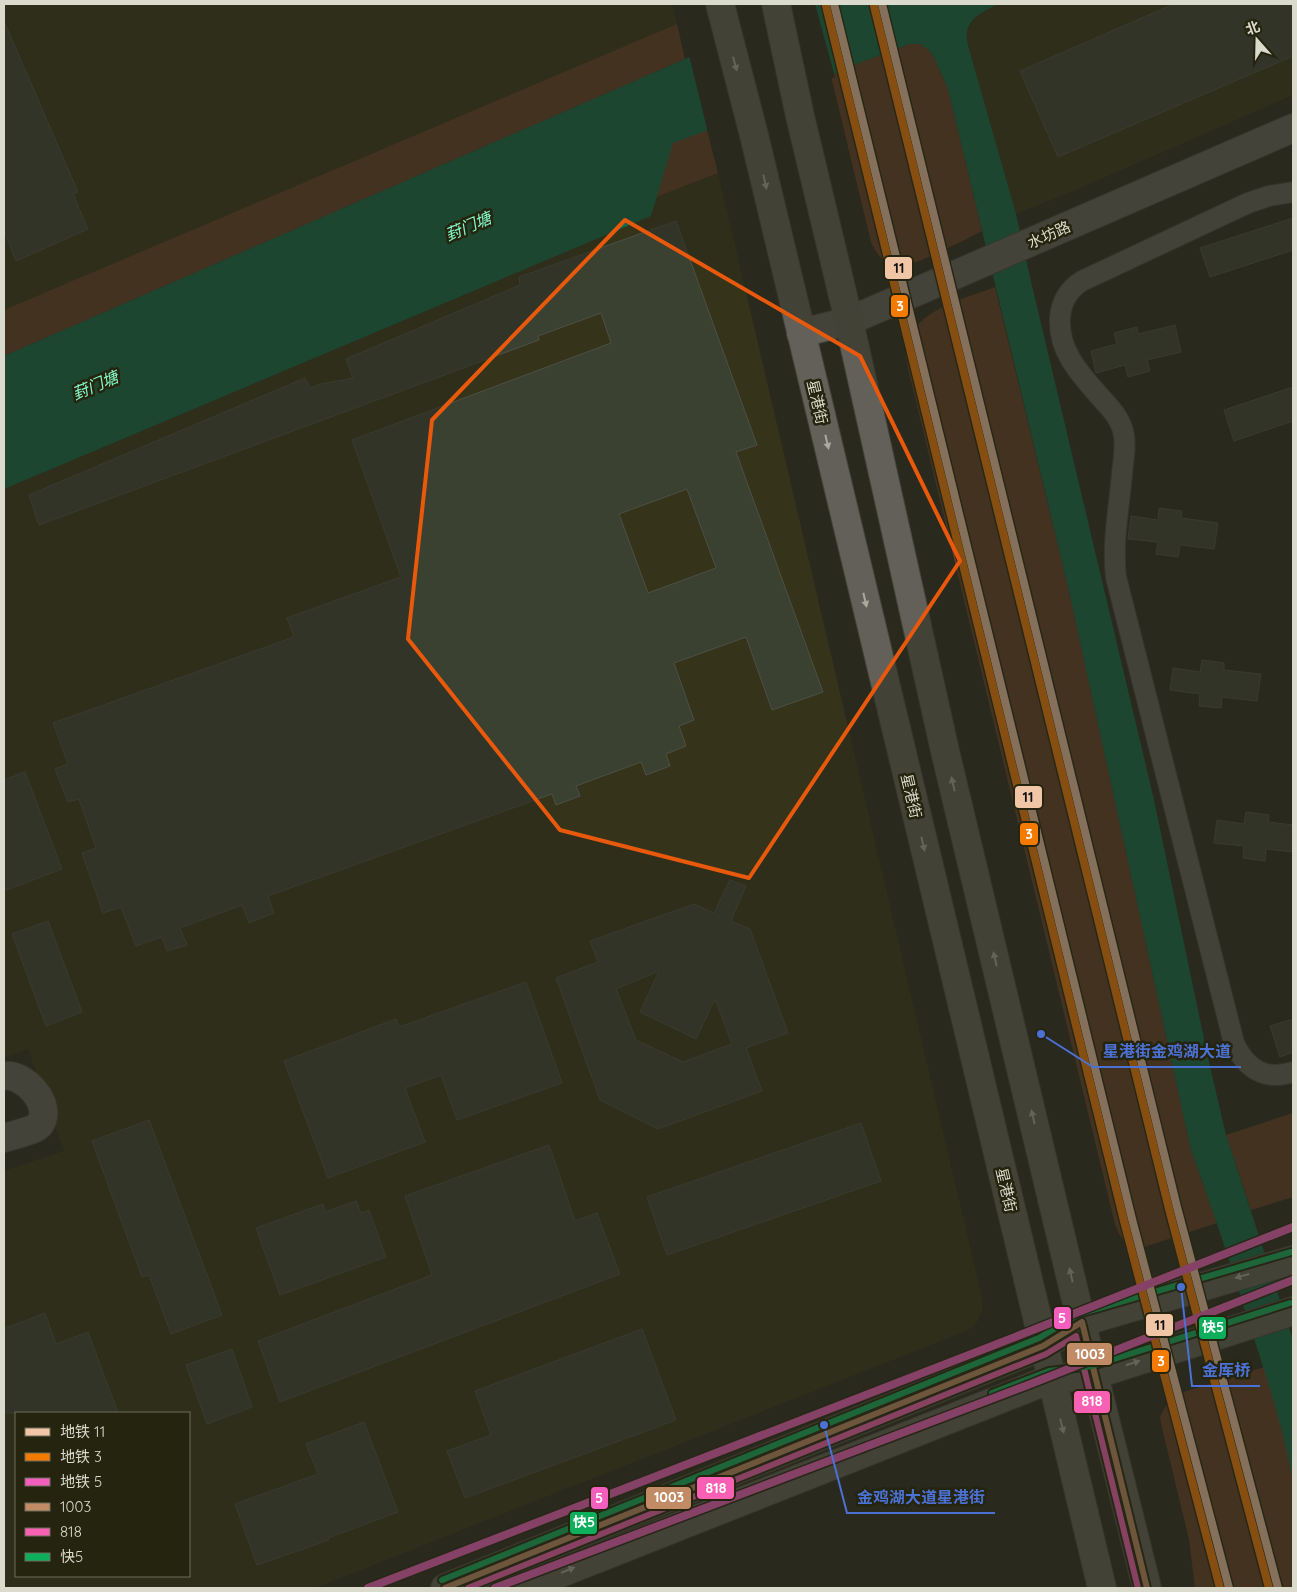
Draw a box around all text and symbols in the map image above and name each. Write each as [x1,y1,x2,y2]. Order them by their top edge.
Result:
north arrow [1232,15,1282,65]
text: 北 [1243,17,1262,39]
one-way arrow [731,56,739,71]
one-way arrow [761,175,769,190]
water label: 葑门塘 [442,206,497,245]
street label: 水坊路 [1024,217,1073,252]
line badge: 11 [884,256,913,280]
text: 11 [894,259,904,277]
line badge: 3 [890,294,909,318]
text: 3 [896,297,904,315]
water label: 葑门塘 [69,365,124,404]
street label: 星港街 [803,378,832,426]
one-way arrow [823,435,831,450]
one-way arrow [861,593,869,608]
street label: 星港街 [897,772,926,820]
one-way arrow [949,776,957,791]
line badge: 11 [1014,785,1043,809]
text: 11 [1023,788,1033,806]
line badge: 3 [1019,822,1039,846]
text: 3 [1025,825,1033,843]
one-way arrow [919,836,927,851]
one-way arrow [991,951,999,966]
callout: 星港街金鸡湖大道 [1093,1036,1241,1067]
text: 星港街金鸡湖大道 [1103,1041,1231,1061]
one-way arrow [1029,1109,1037,1124]
street label: 星港街 [992,1166,1021,1214]
one-way arrow [1067,1267,1075,1282]
one-way arrow [1234,1272,1249,1280]
line badge: 5 [1053,1306,1072,1330]
text: 5 [1058,1309,1066,1327]
line badge: 11 [1145,1313,1174,1337]
text: 11 [1155,1316,1165,1334]
line badge: 快5 [1198,1316,1227,1340]
text: 快5 [1202,1318,1224,1336]
line badge: 1003 [1066,1342,1113,1366]
text: 1003 [1075,1345,1105,1363]
line badge: 3 [1151,1349,1170,1373]
text: 3 [1157,1352,1165,1370]
callout: 金厍桥 [1192,1355,1260,1386]
one-way arrow [1125,1358,1140,1366]
text: 金厍桥 [1202,1360,1251,1380]
line badge: 818 [1073,1390,1111,1414]
text: 818 [1082,1392,1103,1410]
legend [15,1412,190,1577]
one-way arrow [1058,1419,1066,1434]
text: 地铁 11 [60,1422,105,1441]
text: 地铁 3 [60,1447,102,1466]
text: 地铁 5 [60,1472,102,1491]
line badge: 818 [696,1476,735,1500]
text: 818 [706,1479,727,1497]
callout: 金鸡湖大道星港街 [847,1482,995,1513]
line badge: 5 [590,1486,609,1510]
line badge: 1003 [645,1486,692,1510]
text: 金鸡湖大道星港街 [857,1487,985,1507]
text: 1003 [654,1488,684,1506]
text: 5 [595,1489,603,1507]
text: 1003 [60,1497,91,1516]
line badge: 快5 [569,1511,598,1535]
text: 快5 [573,1513,595,1531]
text: 818 [60,1522,82,1541]
text: 快5 [60,1547,83,1566]
one-way arrow [561,1566,576,1574]

